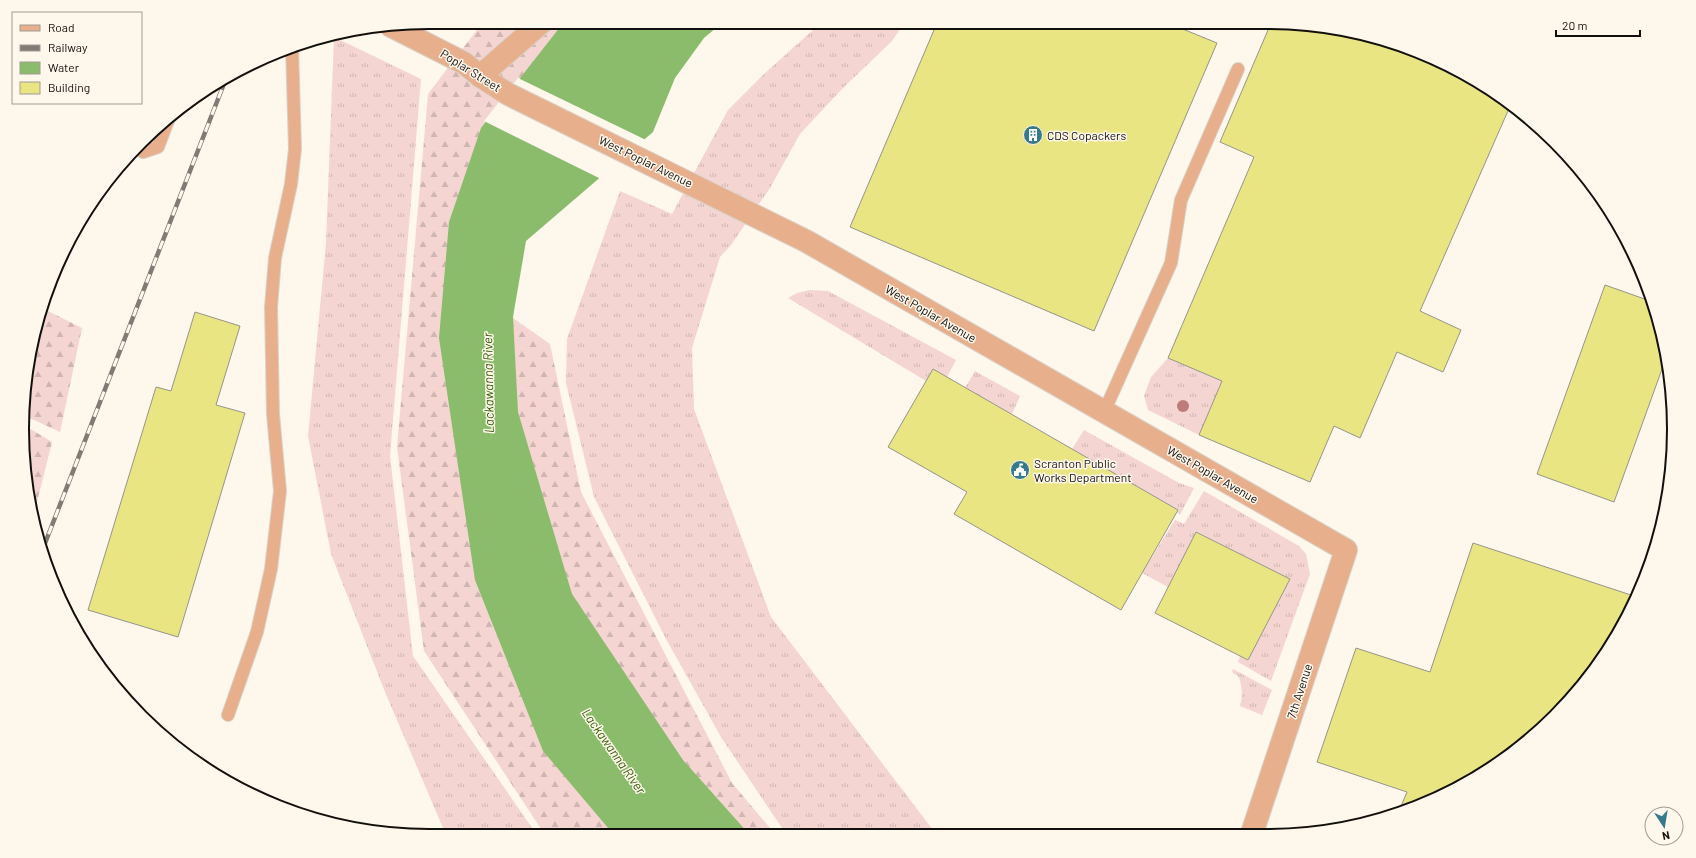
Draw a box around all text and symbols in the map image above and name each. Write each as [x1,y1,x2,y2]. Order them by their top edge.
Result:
legend [12,12,142,104]
scale bar [1556,12,1640,38]
text: 20 m [1562,18,1588,32]
text: Road [48,20,75,34]
text: Railway [48,40,88,54]
street label: Poplar Street [438,46,504,94]
text: Water [48,60,80,74]
text: Building [48,80,90,94]
building icon: CDS Copackers [1022,124,1044,146]
place label: CDS Copackers [1047,128,1126,142]
street label: West Poplar Avenue [597,132,695,190]
street label: West Poplar Avenue [883,281,979,345]
water label: Lackawanna River [479,332,497,433]
street label: West Poplar Avenue [1165,442,1261,506]
place label: Scranton Public Works Department [1034,456,1132,484]
public building icon: Scranton Public Works Department [1009,459,1031,481]
street label: 7th Avenue [1284,662,1314,720]
water label: Lackawanna River [579,705,650,797]
north arrow [1644,806,1684,846]
text: N [1661,829,1671,843]

